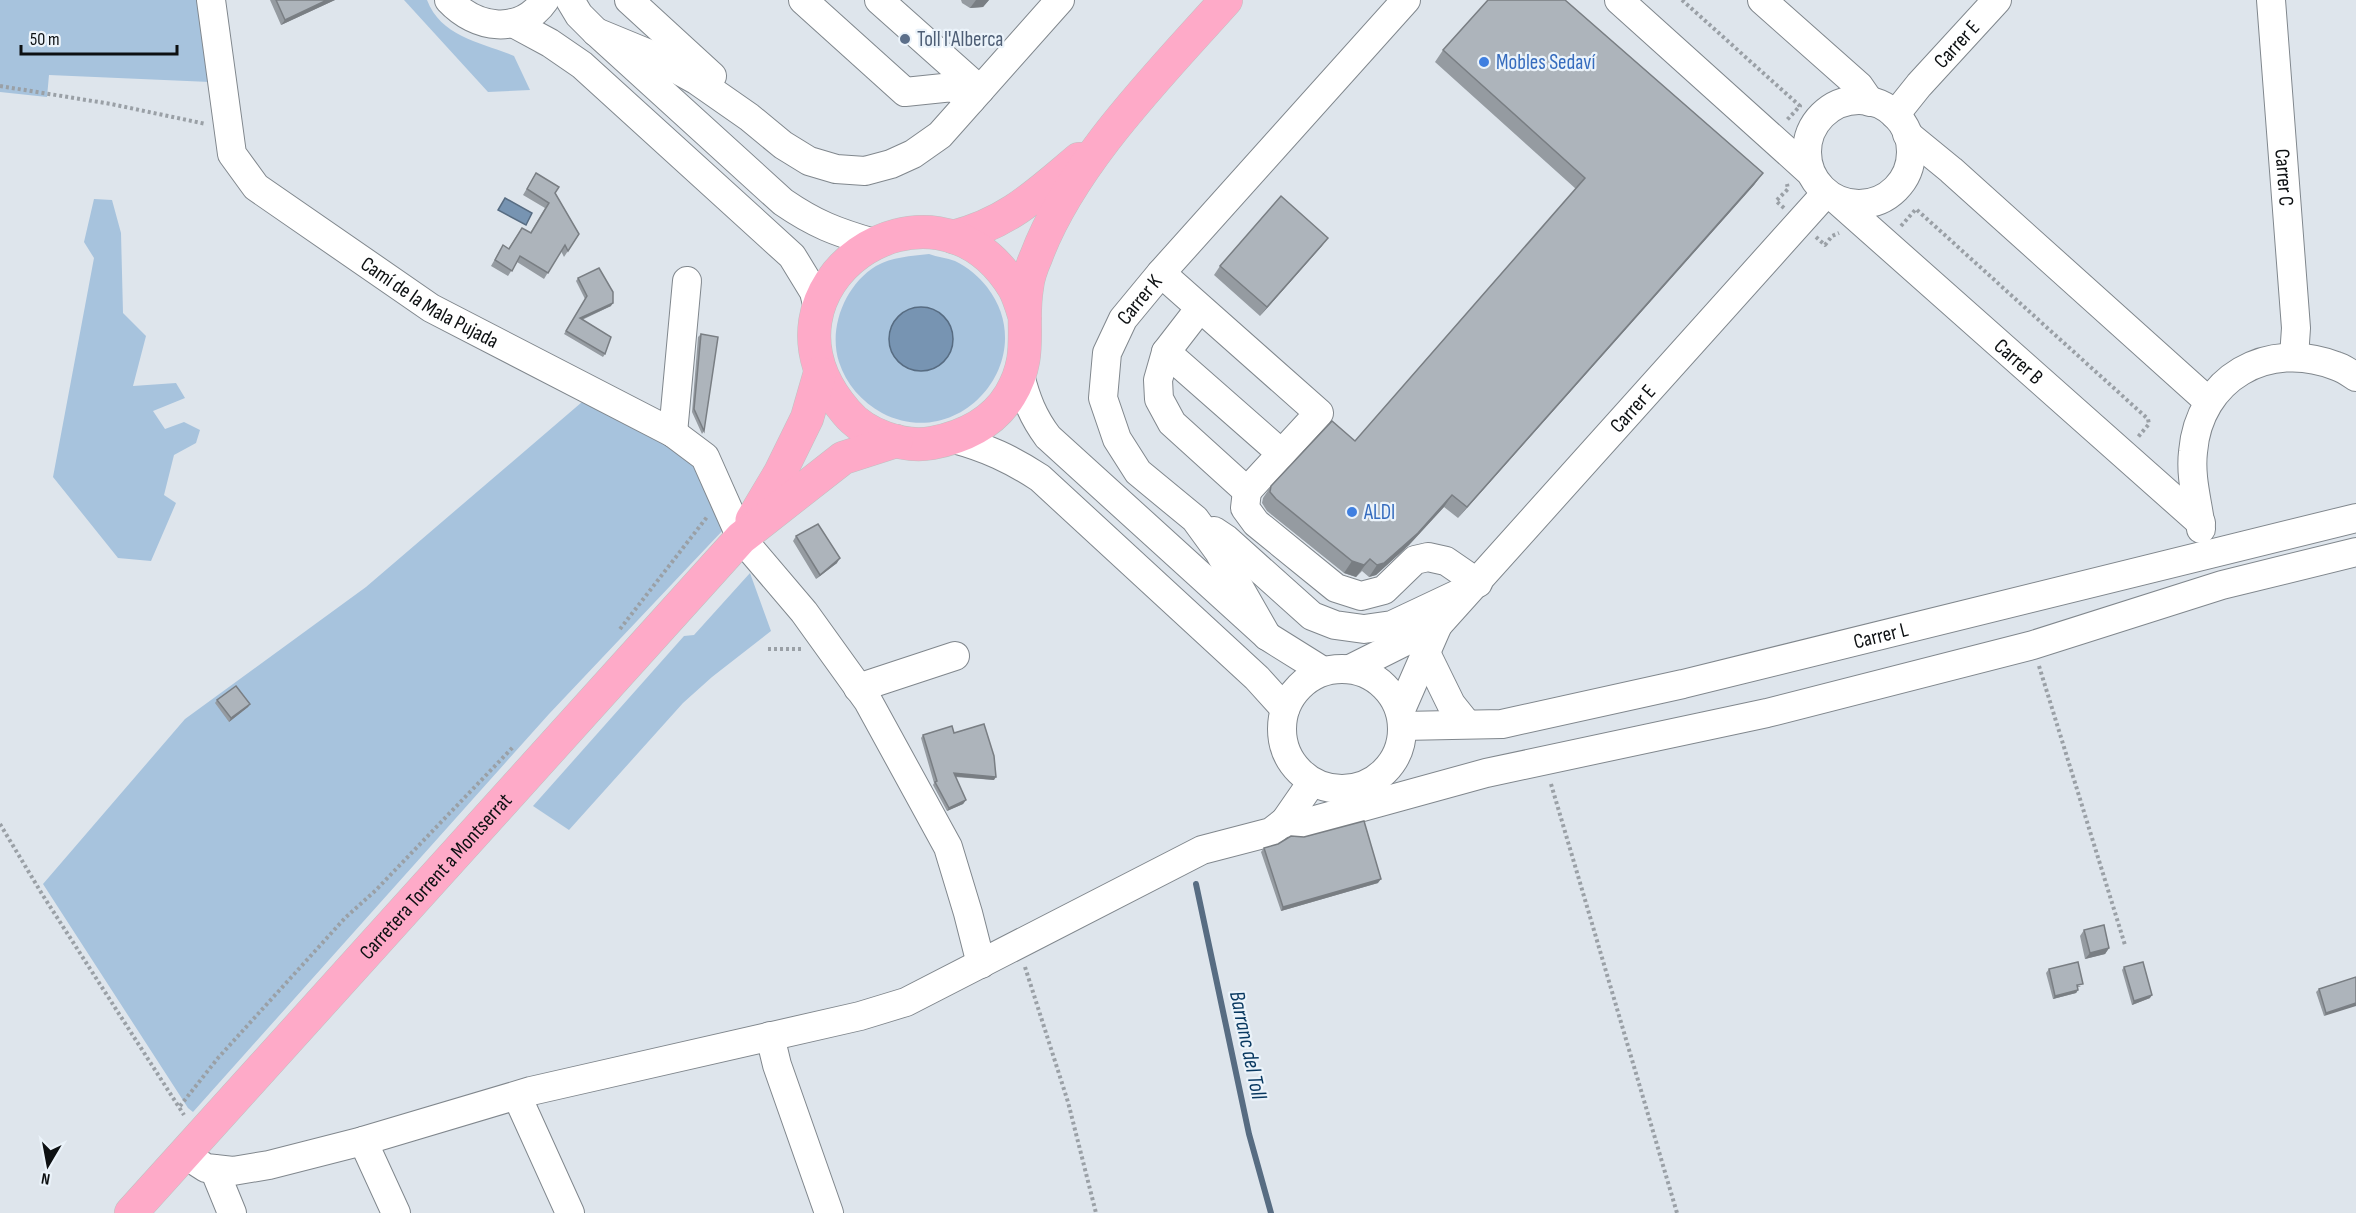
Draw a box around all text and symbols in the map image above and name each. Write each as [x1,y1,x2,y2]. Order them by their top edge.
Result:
street label: Carrer E [1929,15,1985,74]
scale bar [21,18,177,56]
place label: Toll l'Alberca [917,27,1003,52]
text: 50 m [30,29,60,50]
marker: Toll l'Alberca [898,32,912,46]
place label: Mobles Sedaví [1496,50,1595,75]
marker: Mobles Sedaví [1477,55,1491,69]
street label: Carrer C [2269,148,2299,207]
street label: Camí de la Mala Pujada [356,251,503,354]
street label: Carrer K [1112,269,1168,330]
street label: Carrer B [1989,333,2048,390]
street label: Carrer E [1605,380,1661,438]
place label: ALDI [1363,500,1395,525]
marker: ALDI [1345,505,1359,519]
street label: Carrer L [1851,617,1911,654]
street label: Carretera Torrent a Montserrat [354,788,517,965]
water label: Barranc del Toll [1223,989,1272,1103]
north arrow [18,1135,78,1195]
text: N [40,1168,52,1188]

